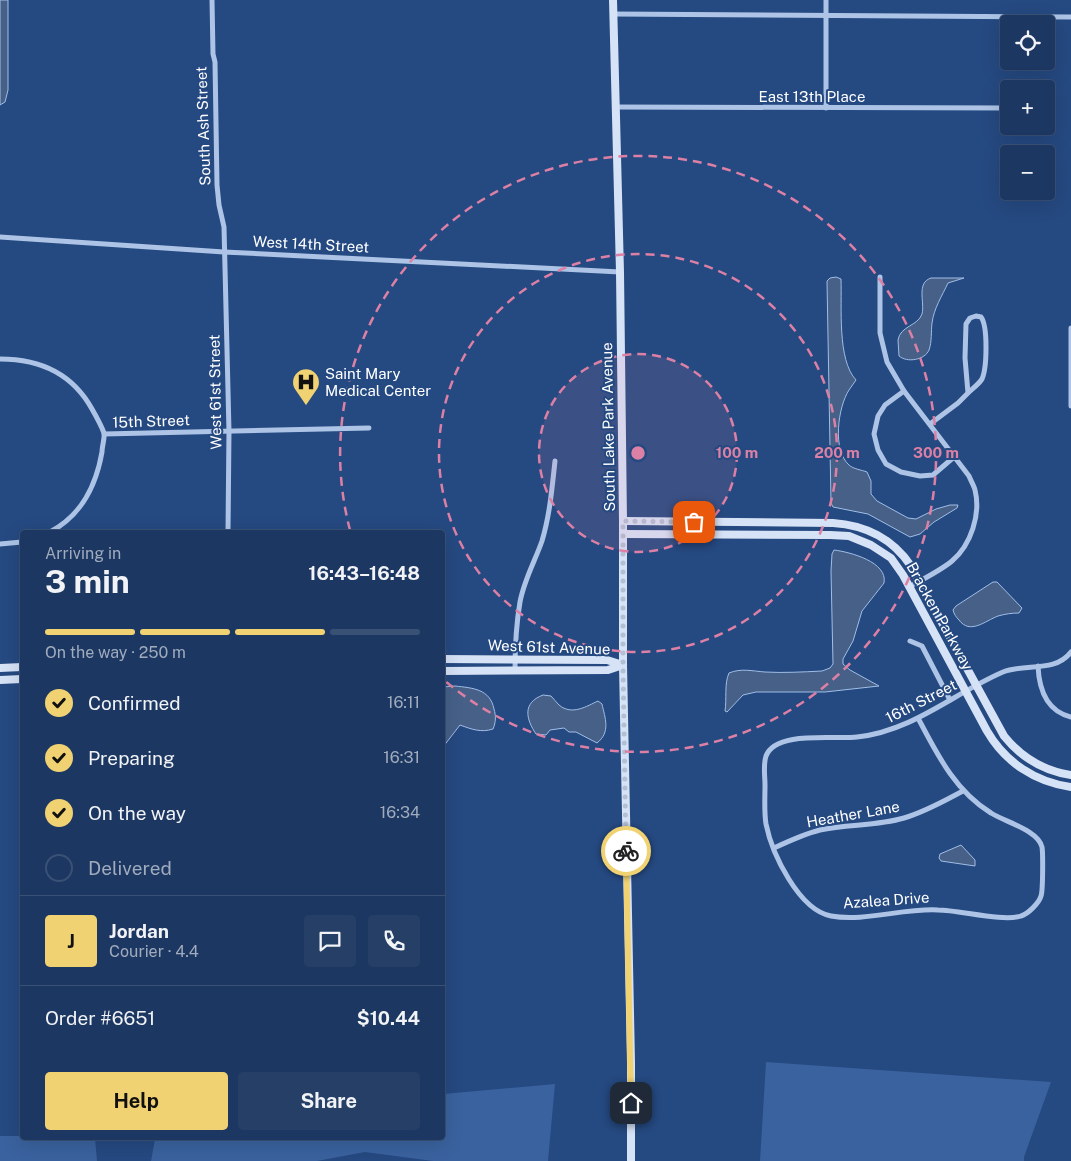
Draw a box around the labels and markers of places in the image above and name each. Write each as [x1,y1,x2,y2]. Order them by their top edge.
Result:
place label: Saint Mary Medical Center [325,365,431,399]
hospital icon: Saint Mary Medical Center [291,367,321,406]
centre of rings [629,444,647,462]
pin [673,501,715,543]
pin [610,1082,652,1124]

